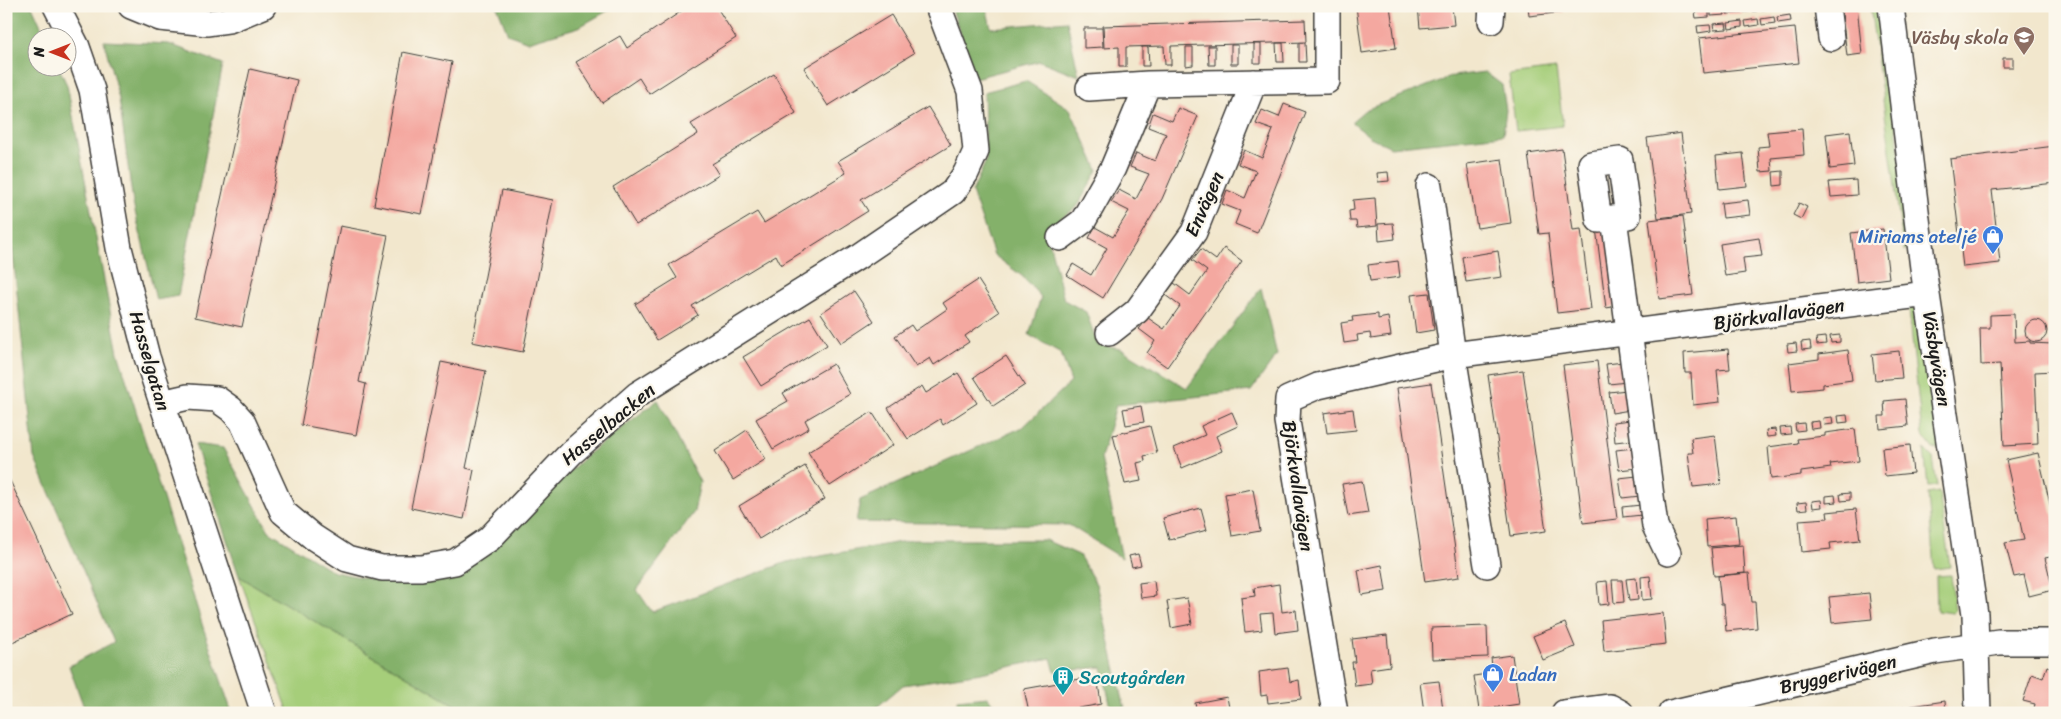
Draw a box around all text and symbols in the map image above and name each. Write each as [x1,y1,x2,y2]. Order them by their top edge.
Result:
place label: Väsby skola [1912,21,2008,54]
school or university icon: Väsby skola [2012,25,2036,56]
north arrow [28,28,78,78]
text: N [27,47,52,58]
street label: Envägen [1175,166,1233,242]
place label: Miriams ateljé [1858,220,1977,253]
shop icon: Miriams ateljé [1981,224,2005,255]
street label: Björkvallavägen [1711,288,1847,340]
street label: Hasselgatan [120,307,180,415]
street label: Väsbyvägen [1913,309,1961,409]
street label: Hasselbacken [553,374,663,474]
street label: Björkvallavägen [1272,418,1324,554]
street label: Bryggerivägen [1776,645,1900,703]
place label: Ladan [1509,658,1557,691]
place label: Scoutgården [1079,661,1185,694]
shop icon: Ladan [1481,662,1505,693]
building icon: Scoutgården [1051,665,1075,696]

